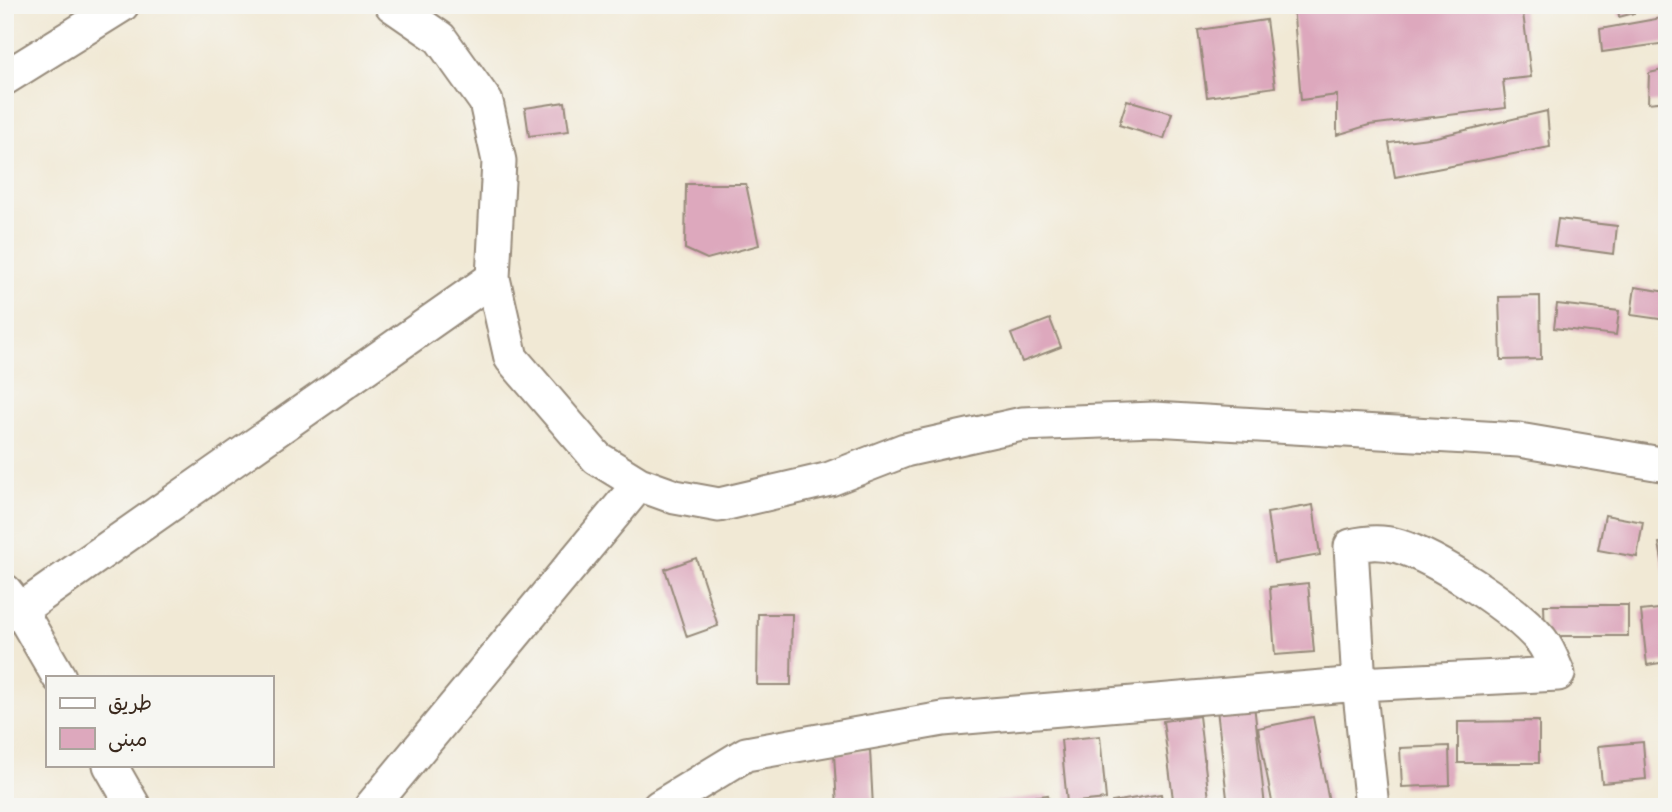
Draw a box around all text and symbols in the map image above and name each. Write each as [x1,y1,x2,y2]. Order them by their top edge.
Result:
legend [46,676,273,766]
text: طريق [108,684,152,722]
text: مبنى [108,720,147,758]

